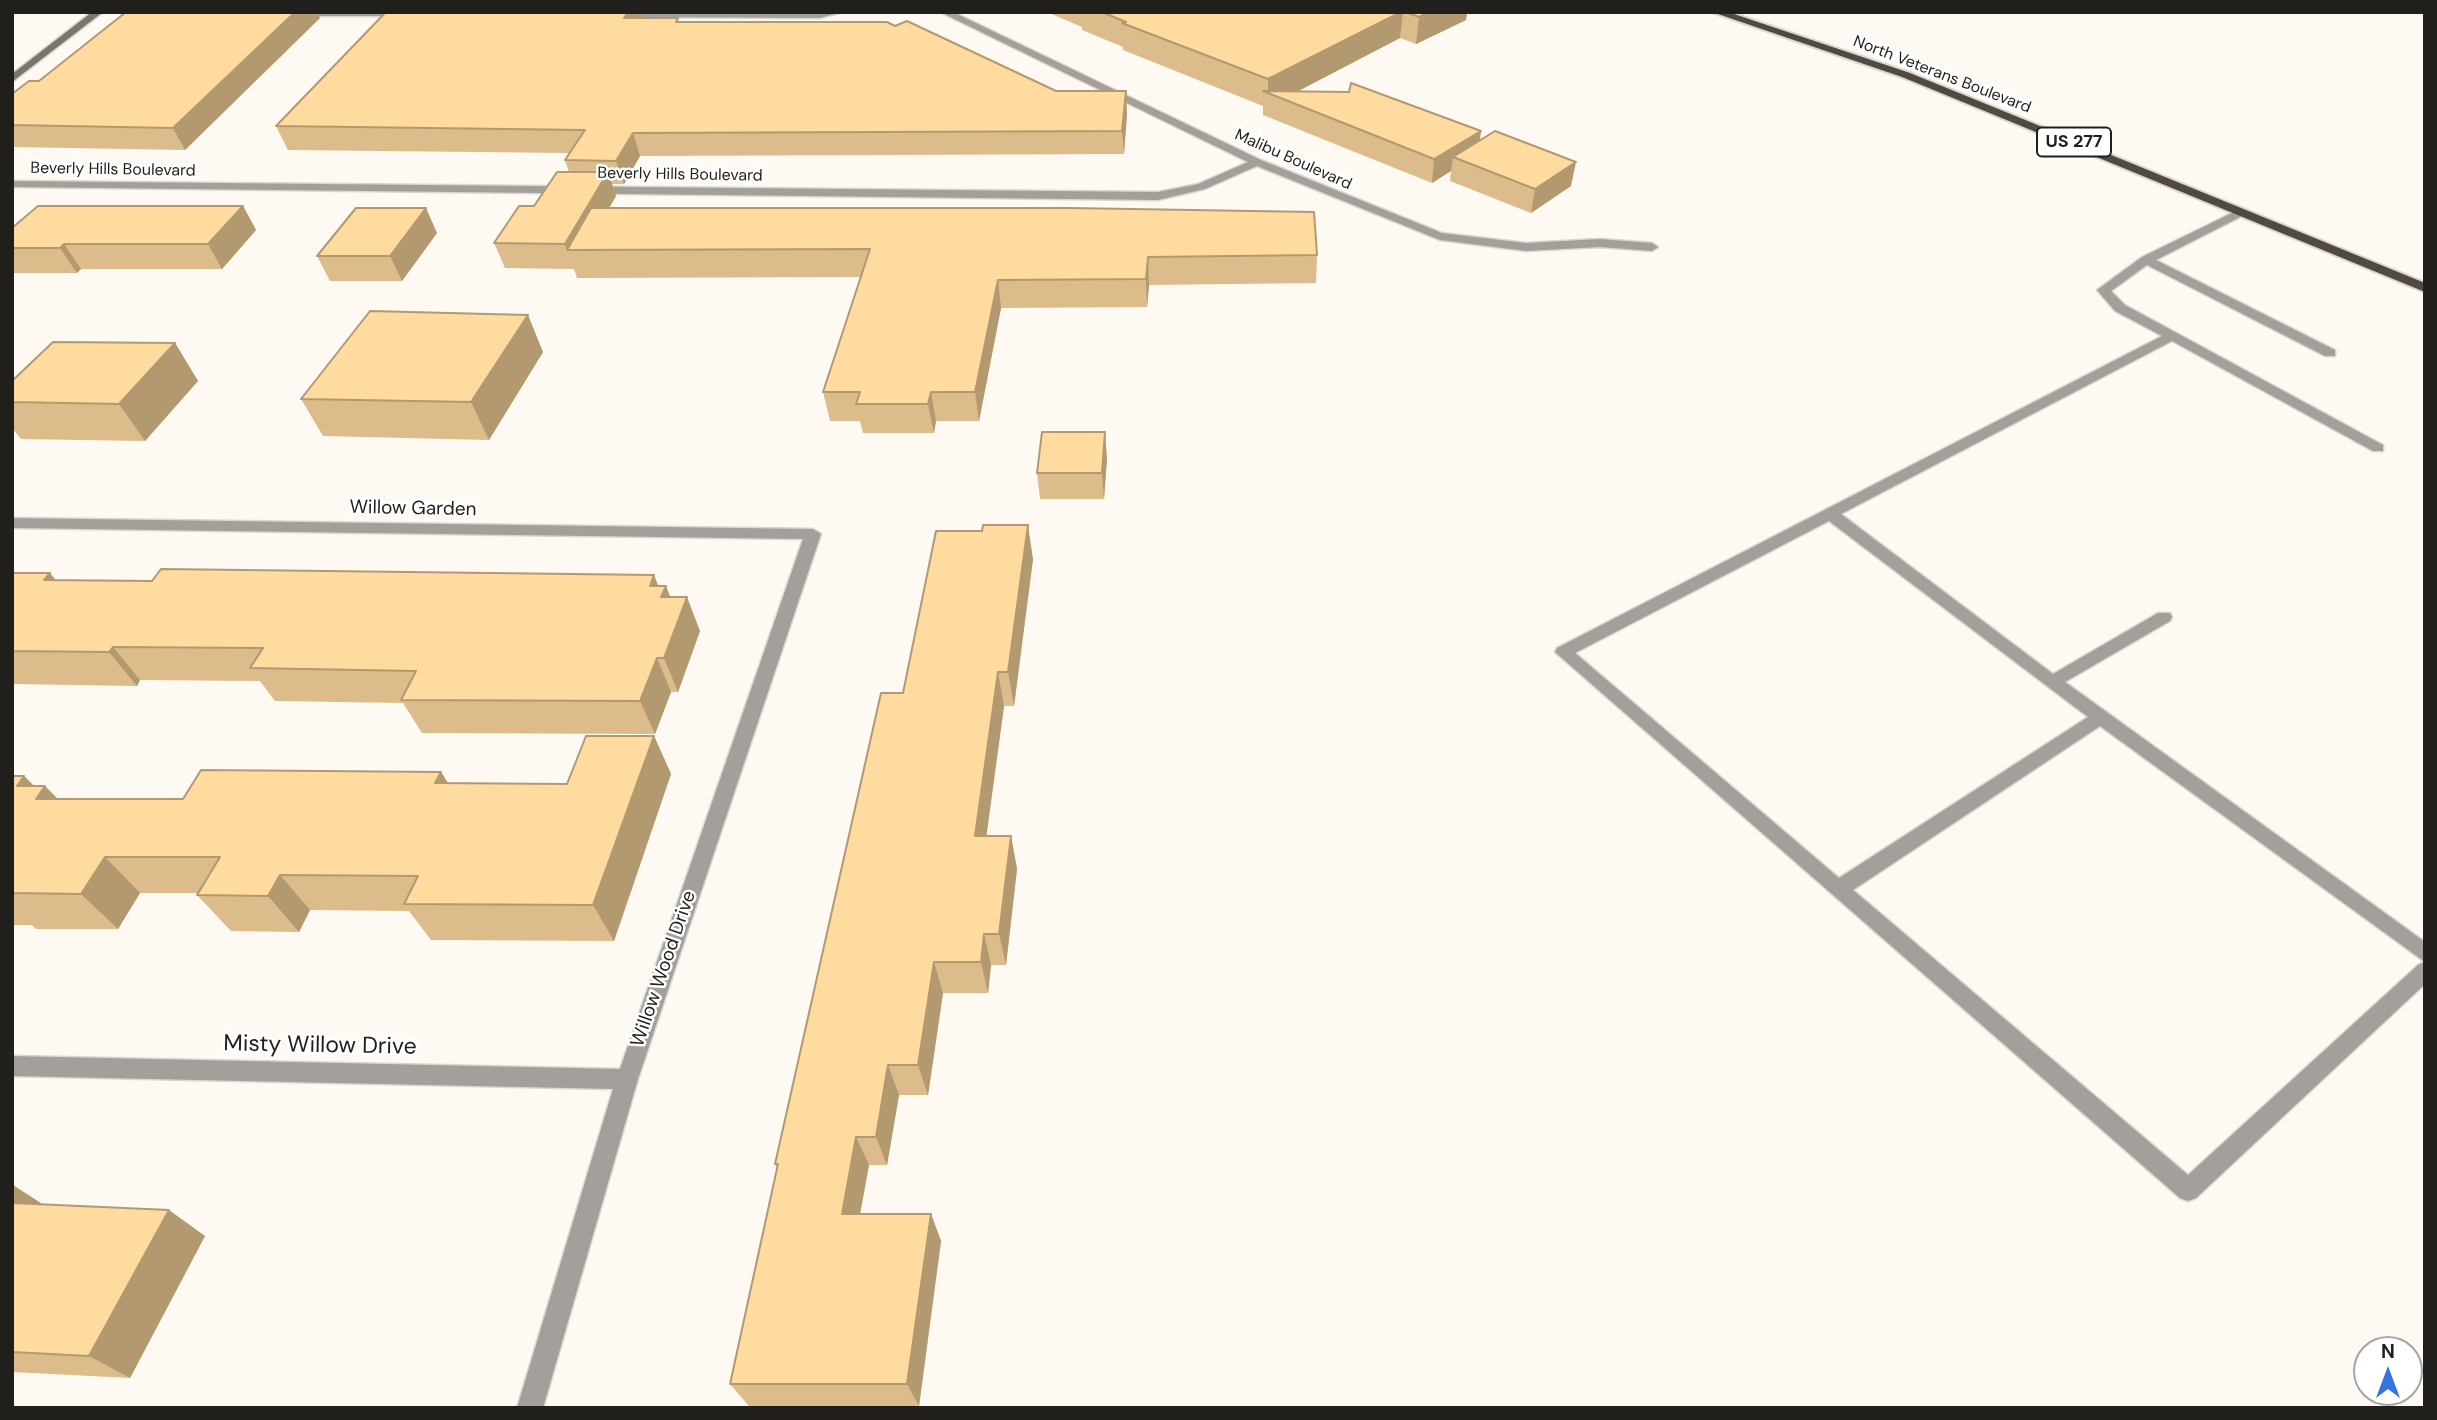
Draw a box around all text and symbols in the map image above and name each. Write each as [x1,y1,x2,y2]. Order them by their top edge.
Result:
street label: North Veterans Boulevard [1850,32,2034,118]
street label: Malibu Boulevard [1232,126,1354,194]
road number: US 277 [2037,127,2111,156]
street label: Beverly Hills Boulevard [30,159,196,181]
street label: Beverly Hills Boulevard [597,164,763,186]
street label: Willow Garden [349,496,477,522]
street label: Willow Wood Drive [627,888,701,1050]
street label: Misty Willow Drive [223,1031,417,1061]
north arrow [2353,1336,2423,1406]
text: N [2381,1339,2395,1364]

